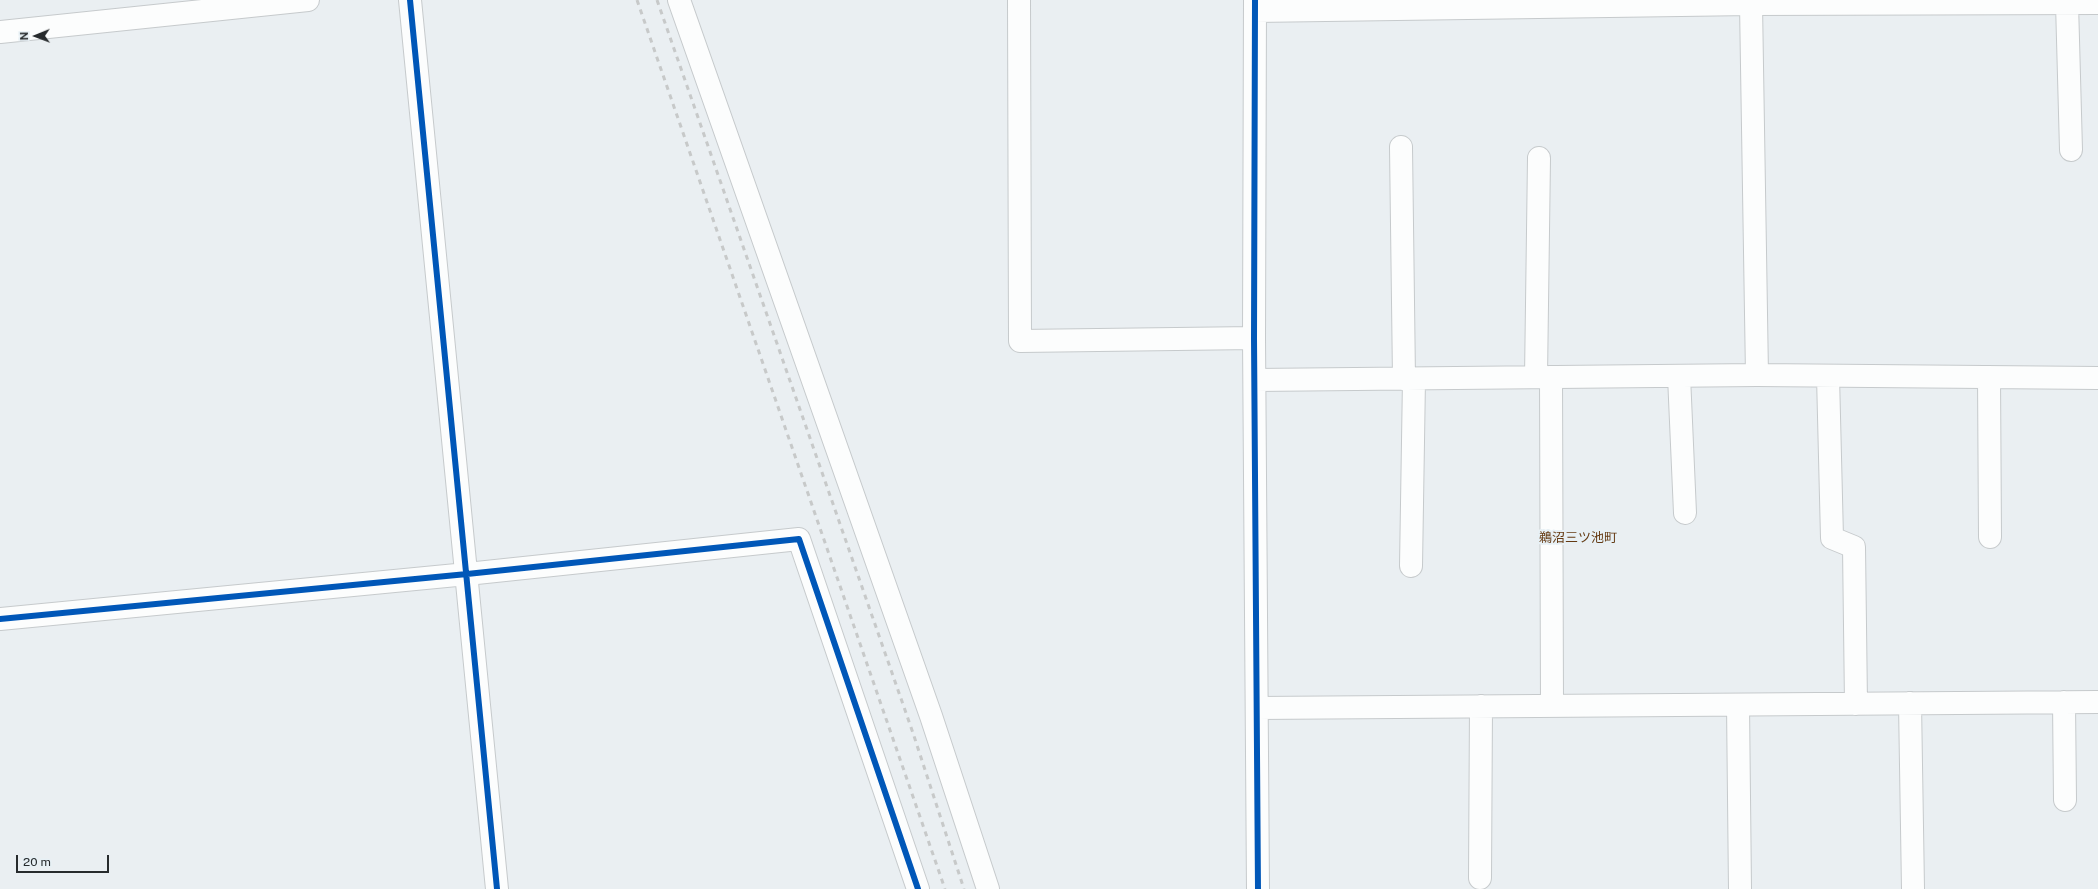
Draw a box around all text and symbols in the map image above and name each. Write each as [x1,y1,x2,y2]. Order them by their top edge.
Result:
north arrow [16,16,56,56]
text: N [18,32,30,41]
district label: 鵜沼三ツ池町 [1539,530,1617,546]
scale bar [18,847,111,873]
text: 20 m [23,855,51,869]

